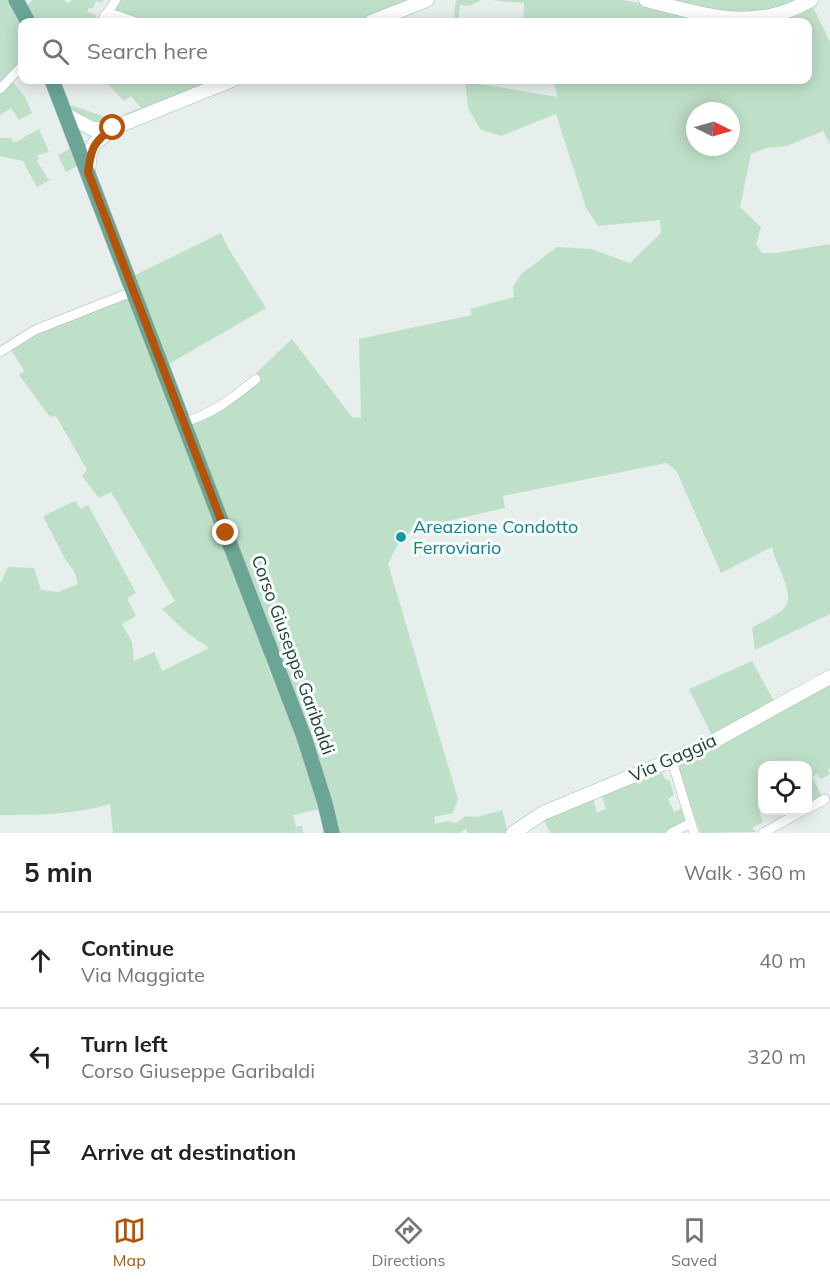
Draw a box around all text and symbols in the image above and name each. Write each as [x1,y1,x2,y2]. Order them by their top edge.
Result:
search box [18,18,812,84]
icon: search [39,35,72,68]
text: Search here [87,37,208,65]
north arrow [686,102,740,156]
route start [99,114,125,140]
place label: Areazione Condotto Ferroviario [413,515,578,559]
route end [212,519,238,545]
marker: Areazione Condotto Ferroviario [394,530,408,544]
street label: Corso Giuseppe Garibaldi [247,552,340,758]
street label: Via Gaggia [626,728,720,787]
map controls [758,761,812,815]
button: locate [758,761,812,815]
text: 5 min [24,856,93,889]
text: Walk · 360 m [684,860,806,885]
text: Continue [81,934,174,962]
icon: ahead [24,944,57,977]
text: 40 m [759,948,806,973]
text: Via Maggiate [81,962,205,987]
text: Turn left [81,1030,168,1058]
icon: left [24,1040,57,1073]
text: 320 m [747,1044,806,1069]
text: Corso Giuseppe Garibaldi [81,1058,315,1083]
icon: arrive [24,1136,57,1169]
text: Arrive at destination [81,1138,296,1166]
tab: Map [113,1214,146,1270]
tab: Directions [371,1214,445,1270]
tab: Saved [671,1214,717,1270]

